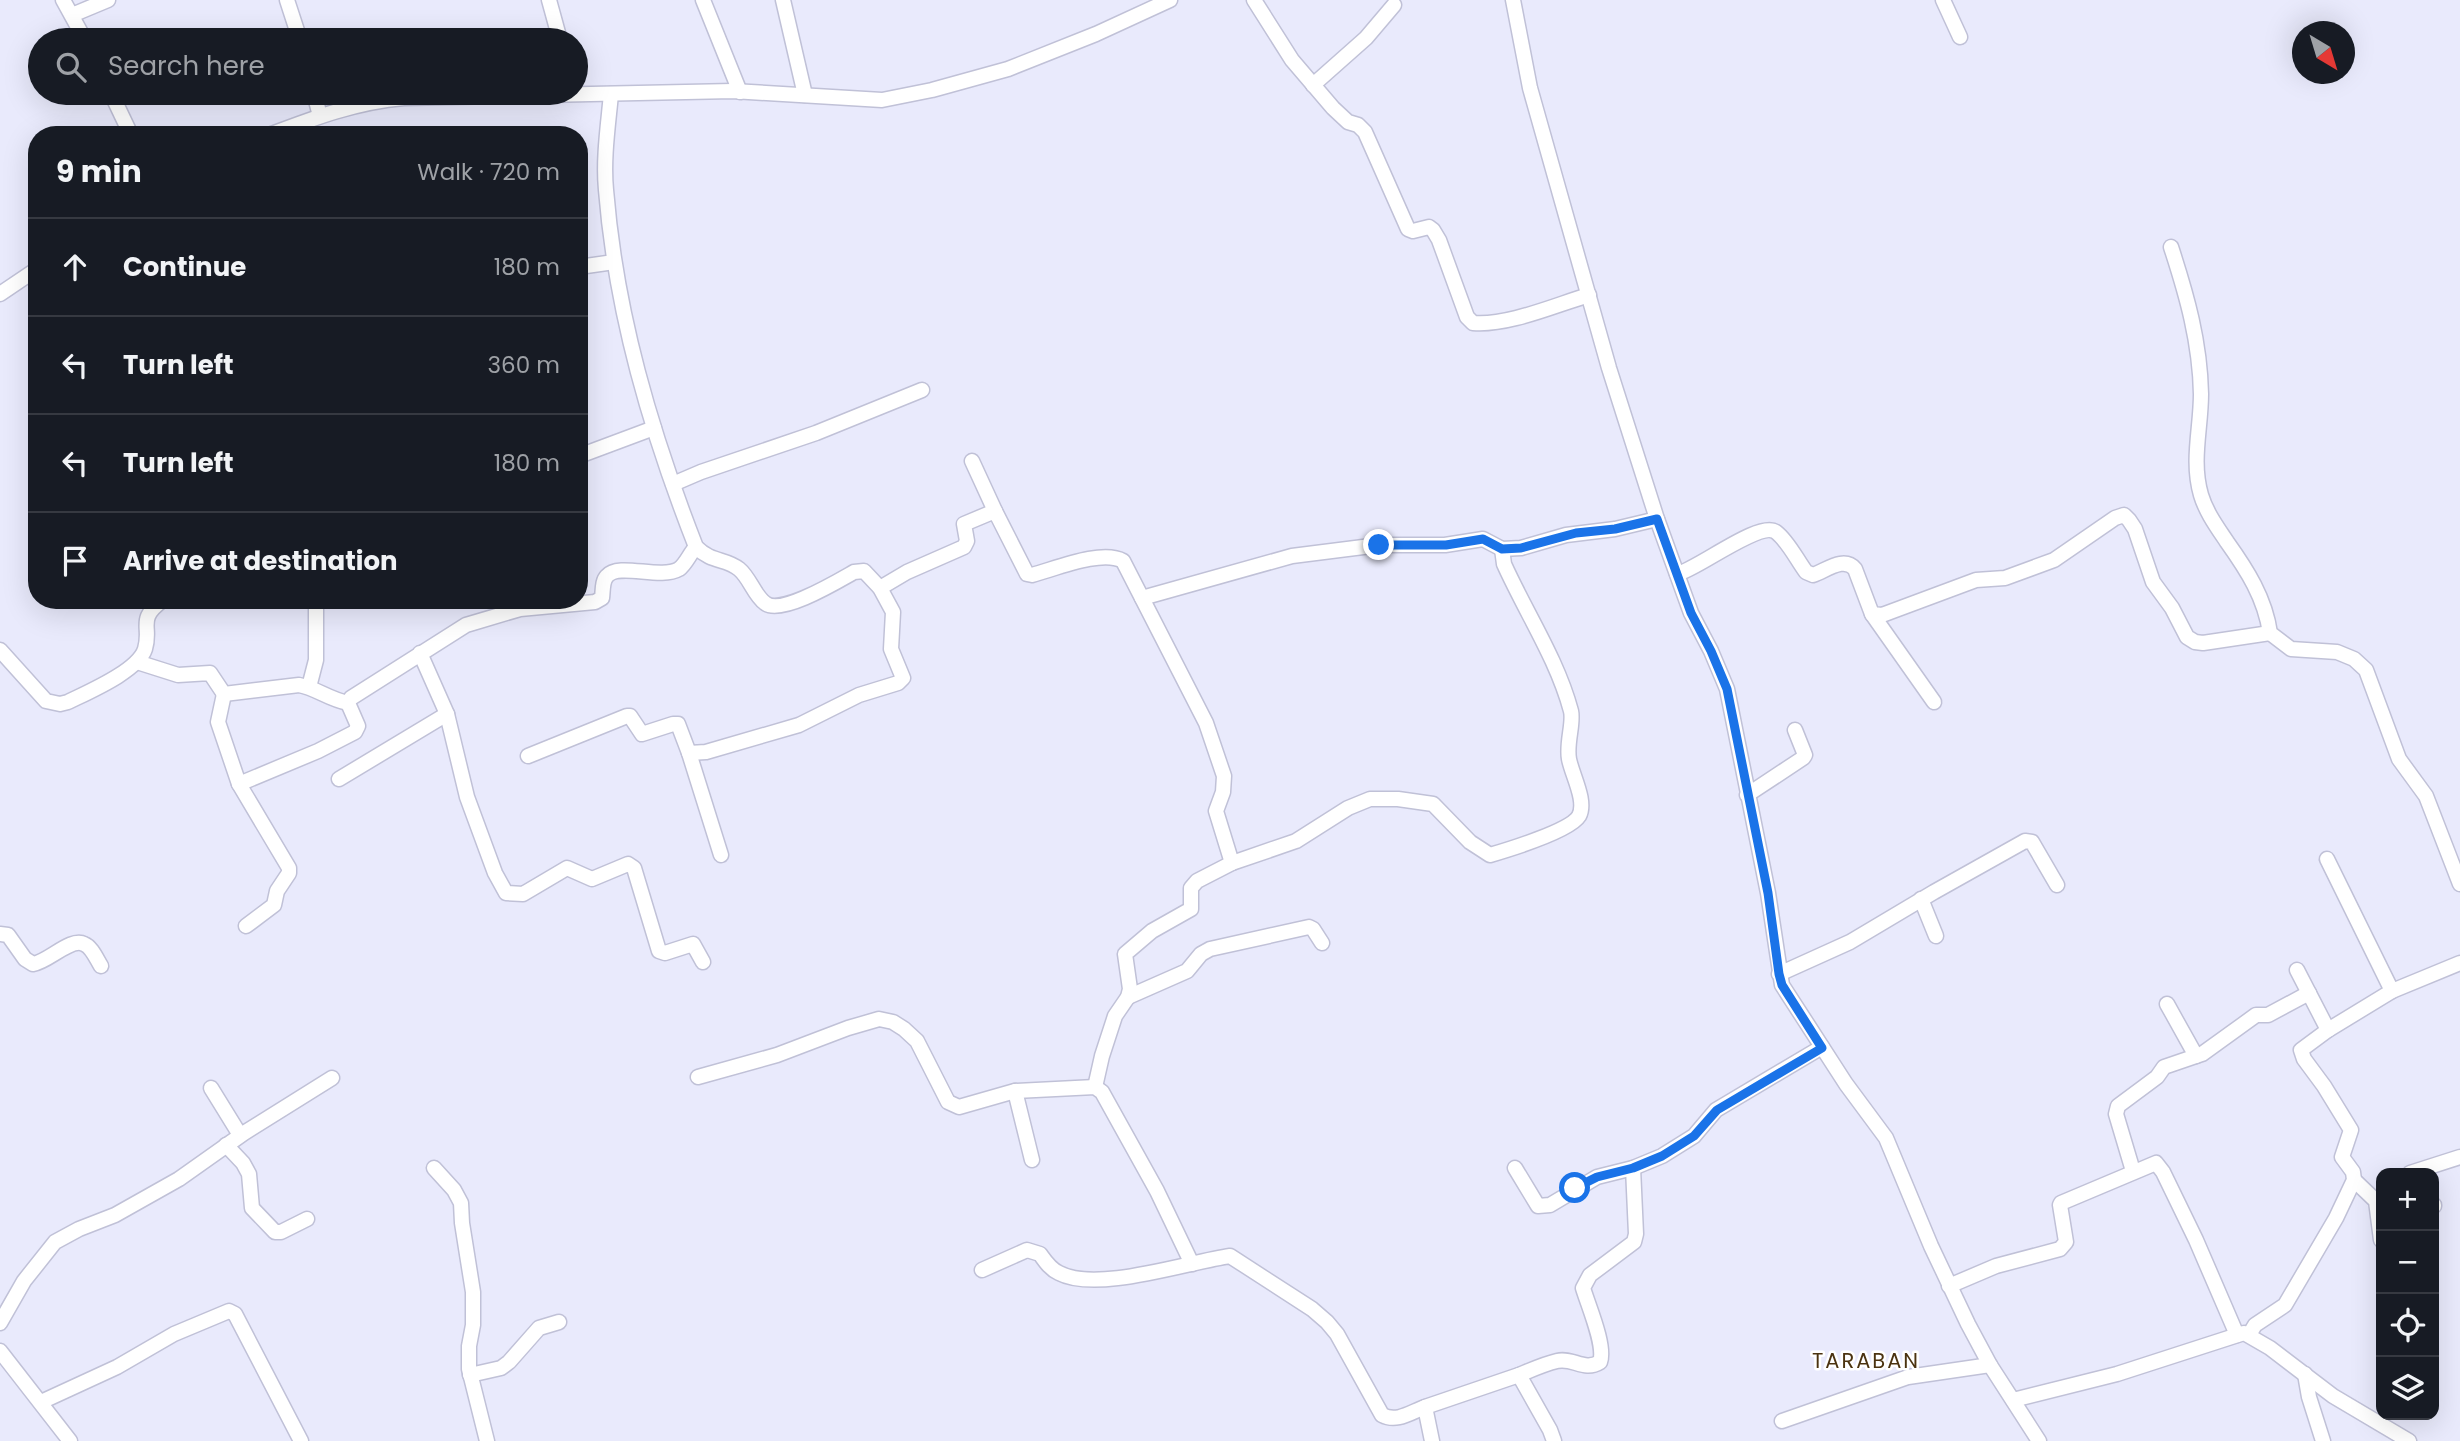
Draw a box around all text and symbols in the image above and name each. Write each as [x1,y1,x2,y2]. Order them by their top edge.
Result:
north arrow [2292,21,2355,84]
search box [28,28,588,105]
icon: search [52,48,90,86]
text: Search here [108,48,265,84]
text: 9 min [56,150,142,193]
text: Walk · 720 m [417,156,560,188]
icon: ahead [56,248,94,286]
text: Continue [123,249,246,285]
text: 180 m [494,251,560,283]
icon: left [56,346,94,384]
text: Turn left [123,347,234,383]
text: 360 m [488,349,560,381]
icon: left [56,444,94,482]
text: Turn left [123,445,234,481]
text: 180 m [494,447,560,479]
route end [1363,529,1394,560]
icon: arrive [56,542,94,580]
text: Arrive at destination [123,543,398,579]
map controls [2376,1168,2439,1420]
button: + [2376,1168,2439,1231]
route start [1559,1172,1590,1203]
button: − [2376,1231,2439,1294]
button: locate [2376,1294,2439,1357]
district label: TARABAN [1812,1346,1920,1375]
button: layers [2376,1357,2439,1420]

